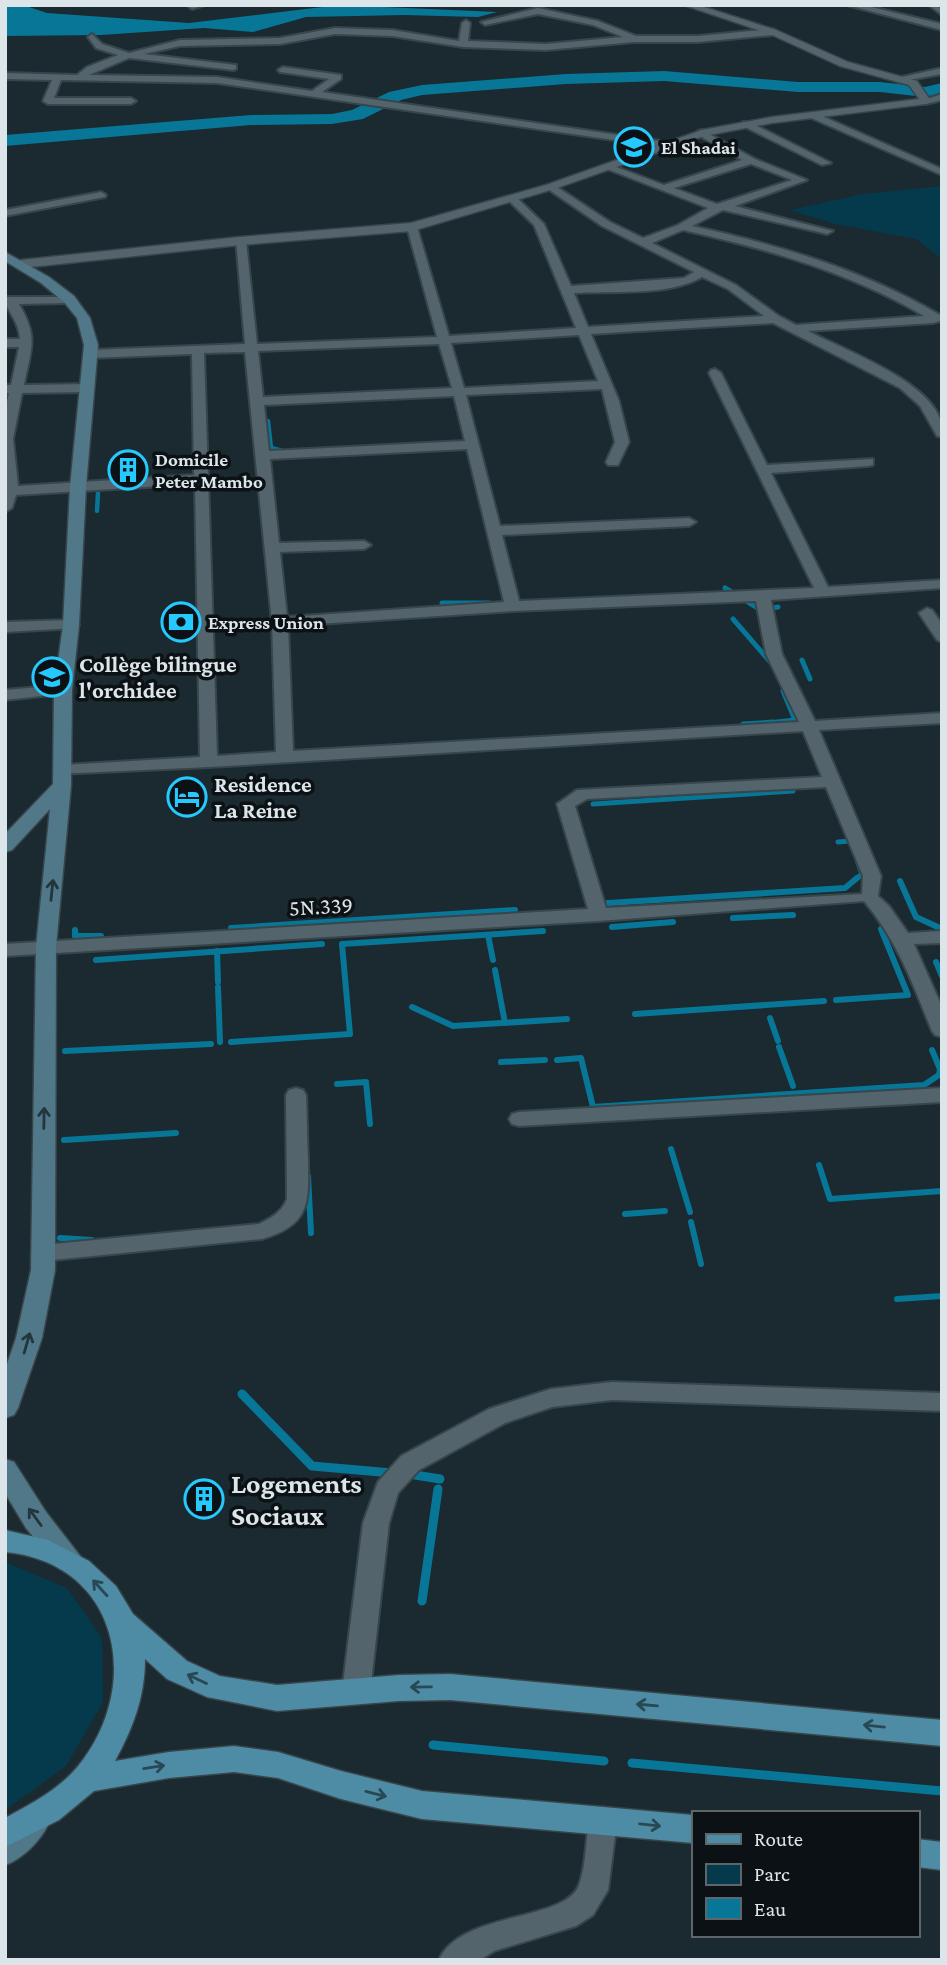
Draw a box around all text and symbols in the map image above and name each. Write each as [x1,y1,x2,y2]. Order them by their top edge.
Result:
school or university icon: El Shadai [613,126,655,168]
place label: El Shadai [661,137,736,158]
building icon: Domicile Peter Mambo [107,449,149,491]
place label: Domicile Peter Mambo [155,449,263,492]
bank icon: Express Union [160,601,202,643]
place label: Express Union [208,612,324,633]
place label: Collège bilingue l'orchidee [79,651,237,703]
school or university icon: Collège bilingue l'orchidee [31,656,73,698]
place label: Residence La Reine [214,771,312,823]
hotel icon: Residence La Reine [166,776,208,818]
one-way arrow [46,880,59,902]
street label: 5N.339 [288,891,354,921]
one-way arrow [38,1106,51,1129]
one-way arrow [21,1332,34,1354]
place label: Logements Sociaux [231,1468,362,1531]
building icon: Logements Sociaux [183,1478,225,1520]
one-way arrow [28,1508,42,1527]
one-way arrow [92,1579,108,1597]
one-way arrow [186,1672,208,1685]
one-way arrow [409,1680,432,1694]
one-way arrow [637,1698,659,1711]
one-way arrow [863,1719,886,1732]
one-way arrow [142,1760,165,1773]
one-way arrow [364,1788,387,1801]
legend [692,1811,919,1937]
one-way arrow [639,1819,661,1832]
text: Route [754,1827,803,1851]
text: Parc [754,1862,790,1886]
text: Eau [754,1897,786,1921]

